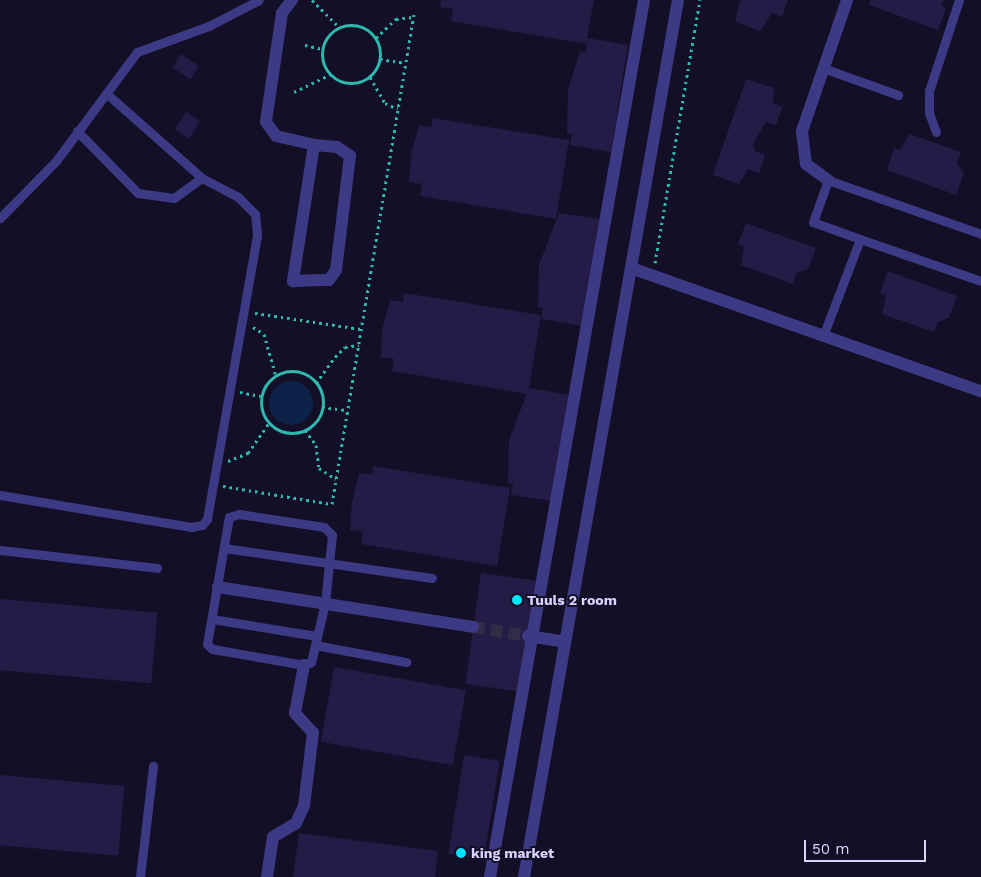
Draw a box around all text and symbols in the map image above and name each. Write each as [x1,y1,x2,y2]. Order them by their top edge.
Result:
place label: Tuuls 2 room [527,592,617,608]
marker: Tuuls 2 room [511,594,523,606]
scale bar [806,830,928,862]
text: 50 m [812,840,849,858]
place label: king market [471,845,554,861]
marker: king market [455,847,467,859]

